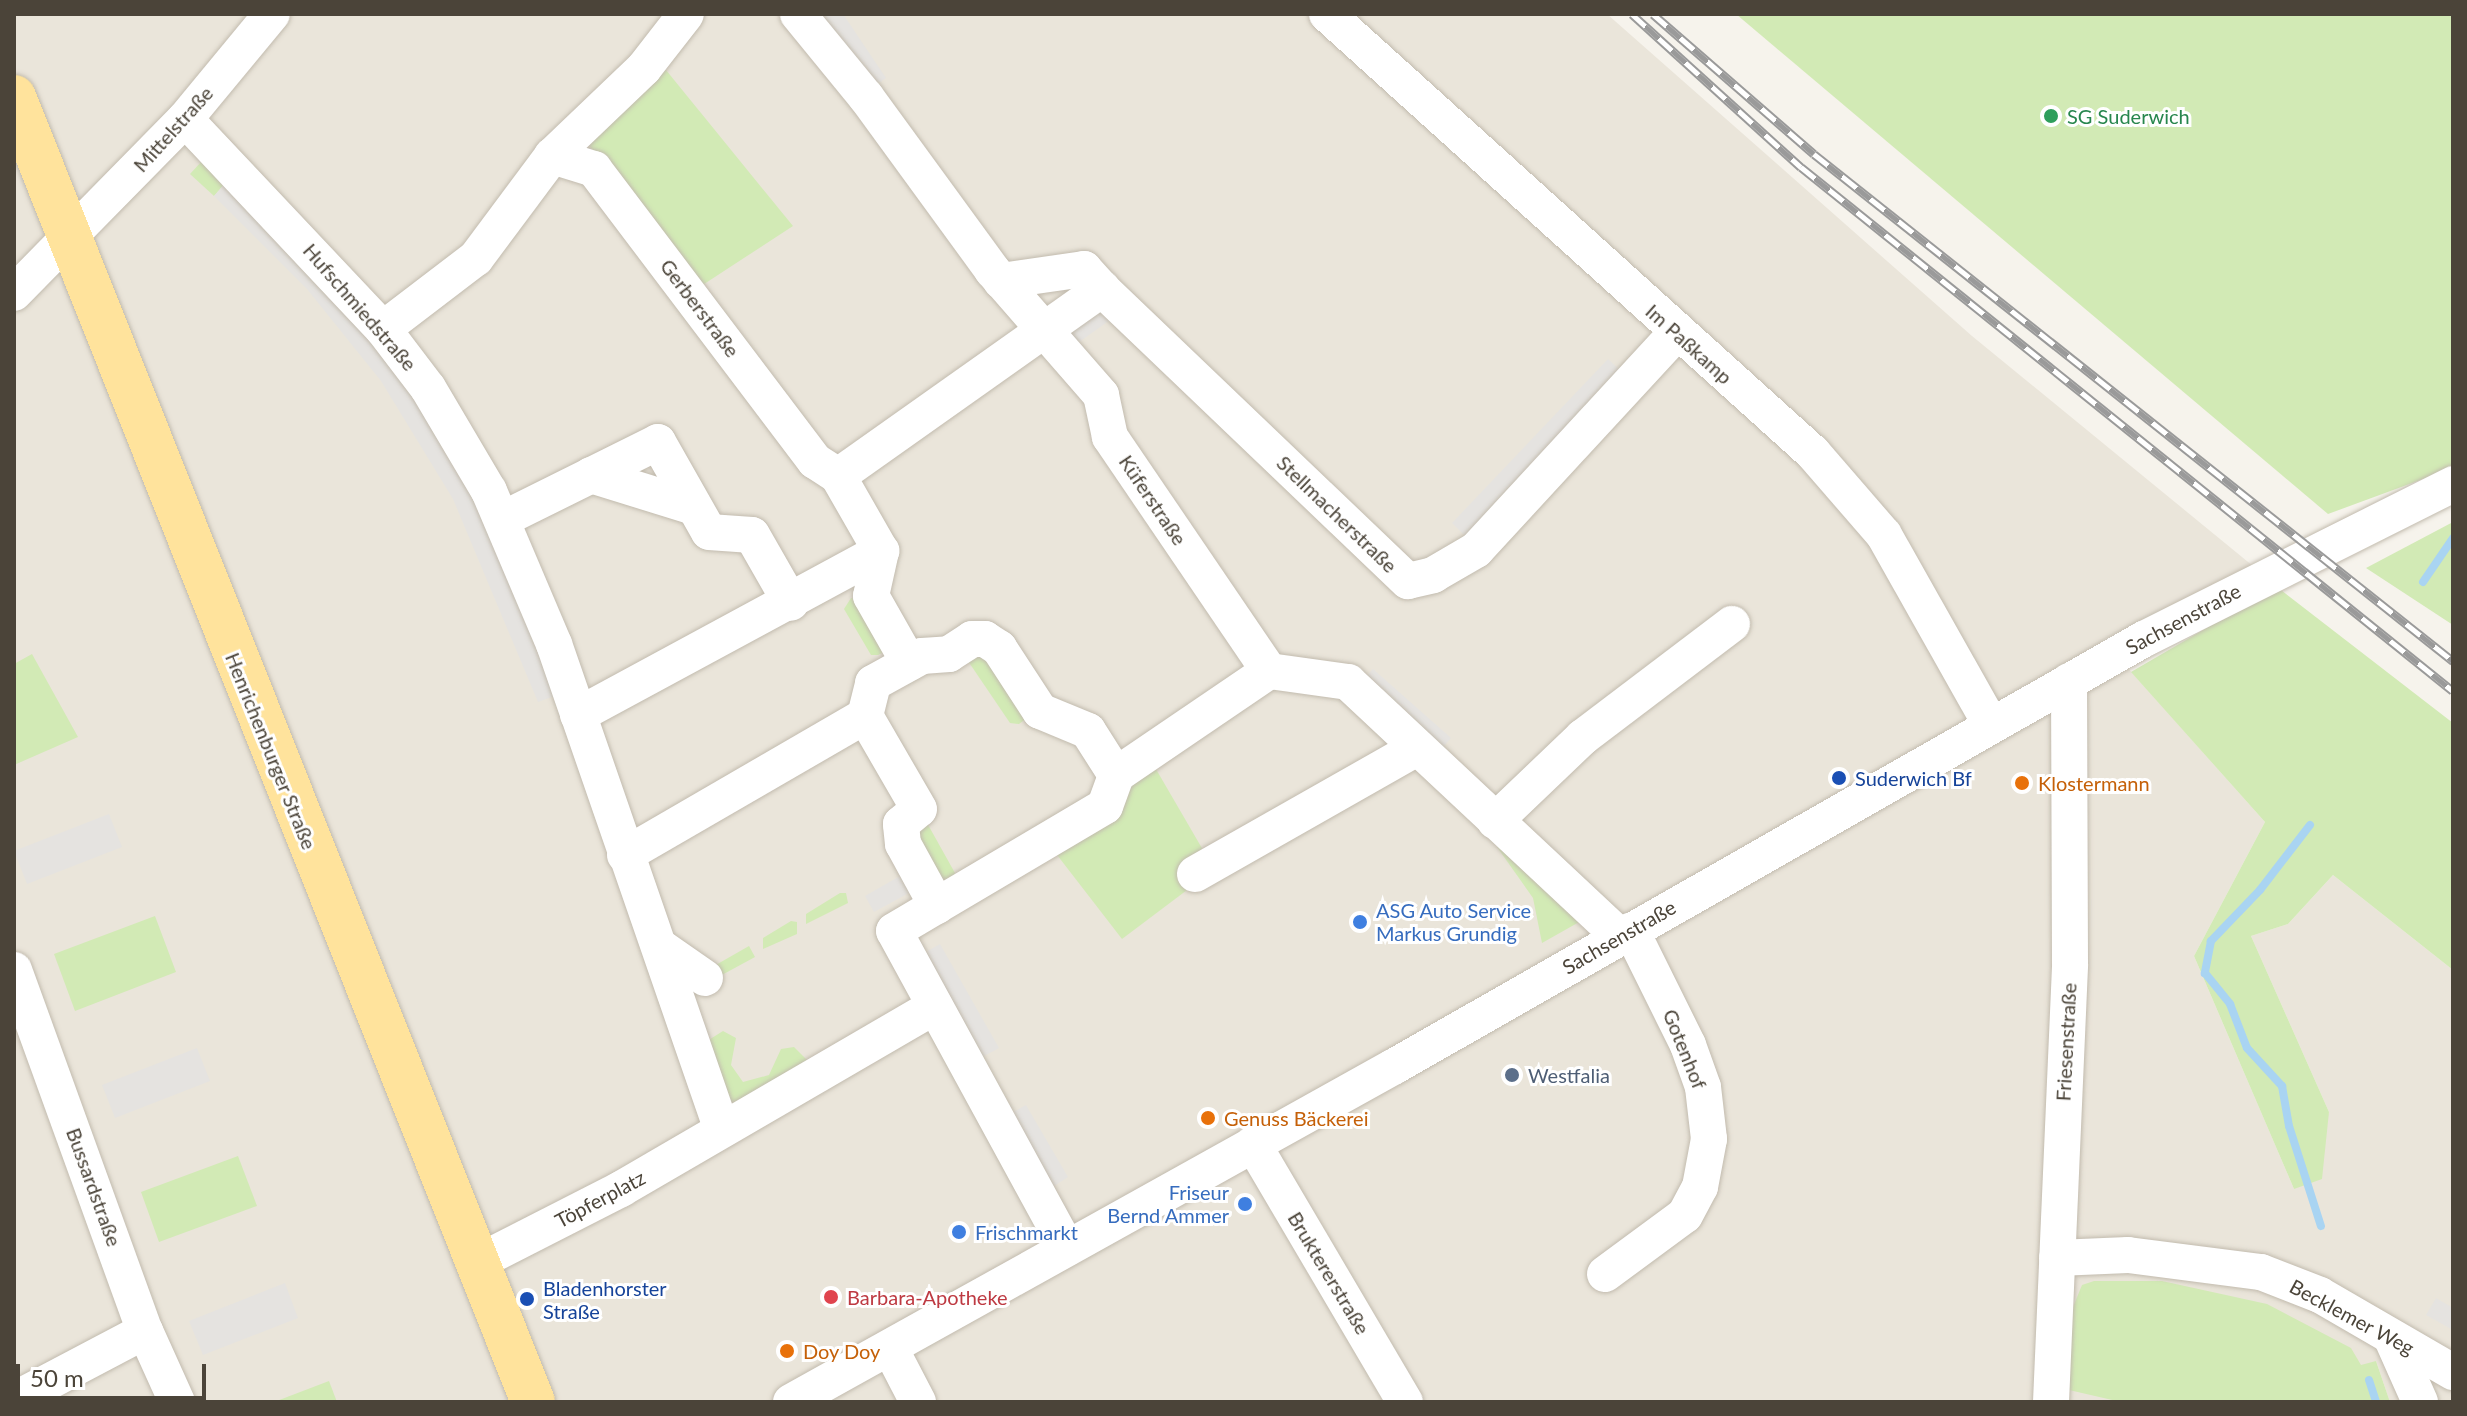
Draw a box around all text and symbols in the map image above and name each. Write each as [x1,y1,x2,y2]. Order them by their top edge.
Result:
street label: Mittelstraße [128,81,218,177]
place label: SG Suderwich [2067,104,2190,128]
marker: SG Suderwich [2042,107,2060,125]
street label: Hufschmiedstraße [298,238,422,376]
street label: Gerberstraße [655,254,745,362]
street label: Im Paßkamp [1641,299,1737,389]
street label: Küferstraße [1114,450,1192,550]
street label: Stellmacherstraße [1272,451,1402,577]
street label: Sachsenstraße [2121,579,2245,659]
street label: Henrichenburger Straße [220,649,322,853]
place label: Suderwich Bf [1855,766,1972,790]
marker: Suderwich Bf [1830,769,1848,787]
place label: Klostermann [2038,771,2150,795]
marker: Klostermann [2013,774,2031,792]
street label: Sachsenstraße [1558,895,1680,979]
place label: ASG Auto Service Markus Grundig [1376,898,1532,945]
marker: ASG Auto Service Markus Grundig [1351,913,1369,931]
street label: Friesenstraße [2051,982,2081,1102]
street label: Gotenhof [1658,1006,1712,1092]
place label: Westfalia [1528,1063,1610,1087]
marker: Westfalia [1503,1066,1521,1084]
place label: Genuss Bäckerei [1224,1106,1368,1130]
marker: Genuss Bäckerei [1199,1109,1217,1127]
street label: Bussardstraße [61,1125,127,1249]
street label: Töpferplatz [551,1165,649,1233]
place label: Friseur Bernd Ammer [1107,1180,1229,1227]
marker: Friseur Bernd Ammer [1236,1195,1254,1213]
street label: Bruktererstraße [1283,1207,1375,1339]
place label: Frischmarkt [975,1220,1078,1244]
marker: Frischmarkt [950,1223,968,1241]
street label: Becklemer Weg [2285,1274,2419,1360]
place label: Bladenhorster Straße [543,1276,667,1323]
place label: Barbara-Apotheke [847,1285,1008,1309]
marker: Barbara-Apotheke [822,1288,840,1306]
marker: Bladenhorster Straße [518,1290,536,1308]
place label: Doy Doy [803,1339,881,1363]
marker: Doy Doy [778,1342,796,1360]
scale bar [20,1348,210,1398]
text: 50 m [30,1363,84,1392]

